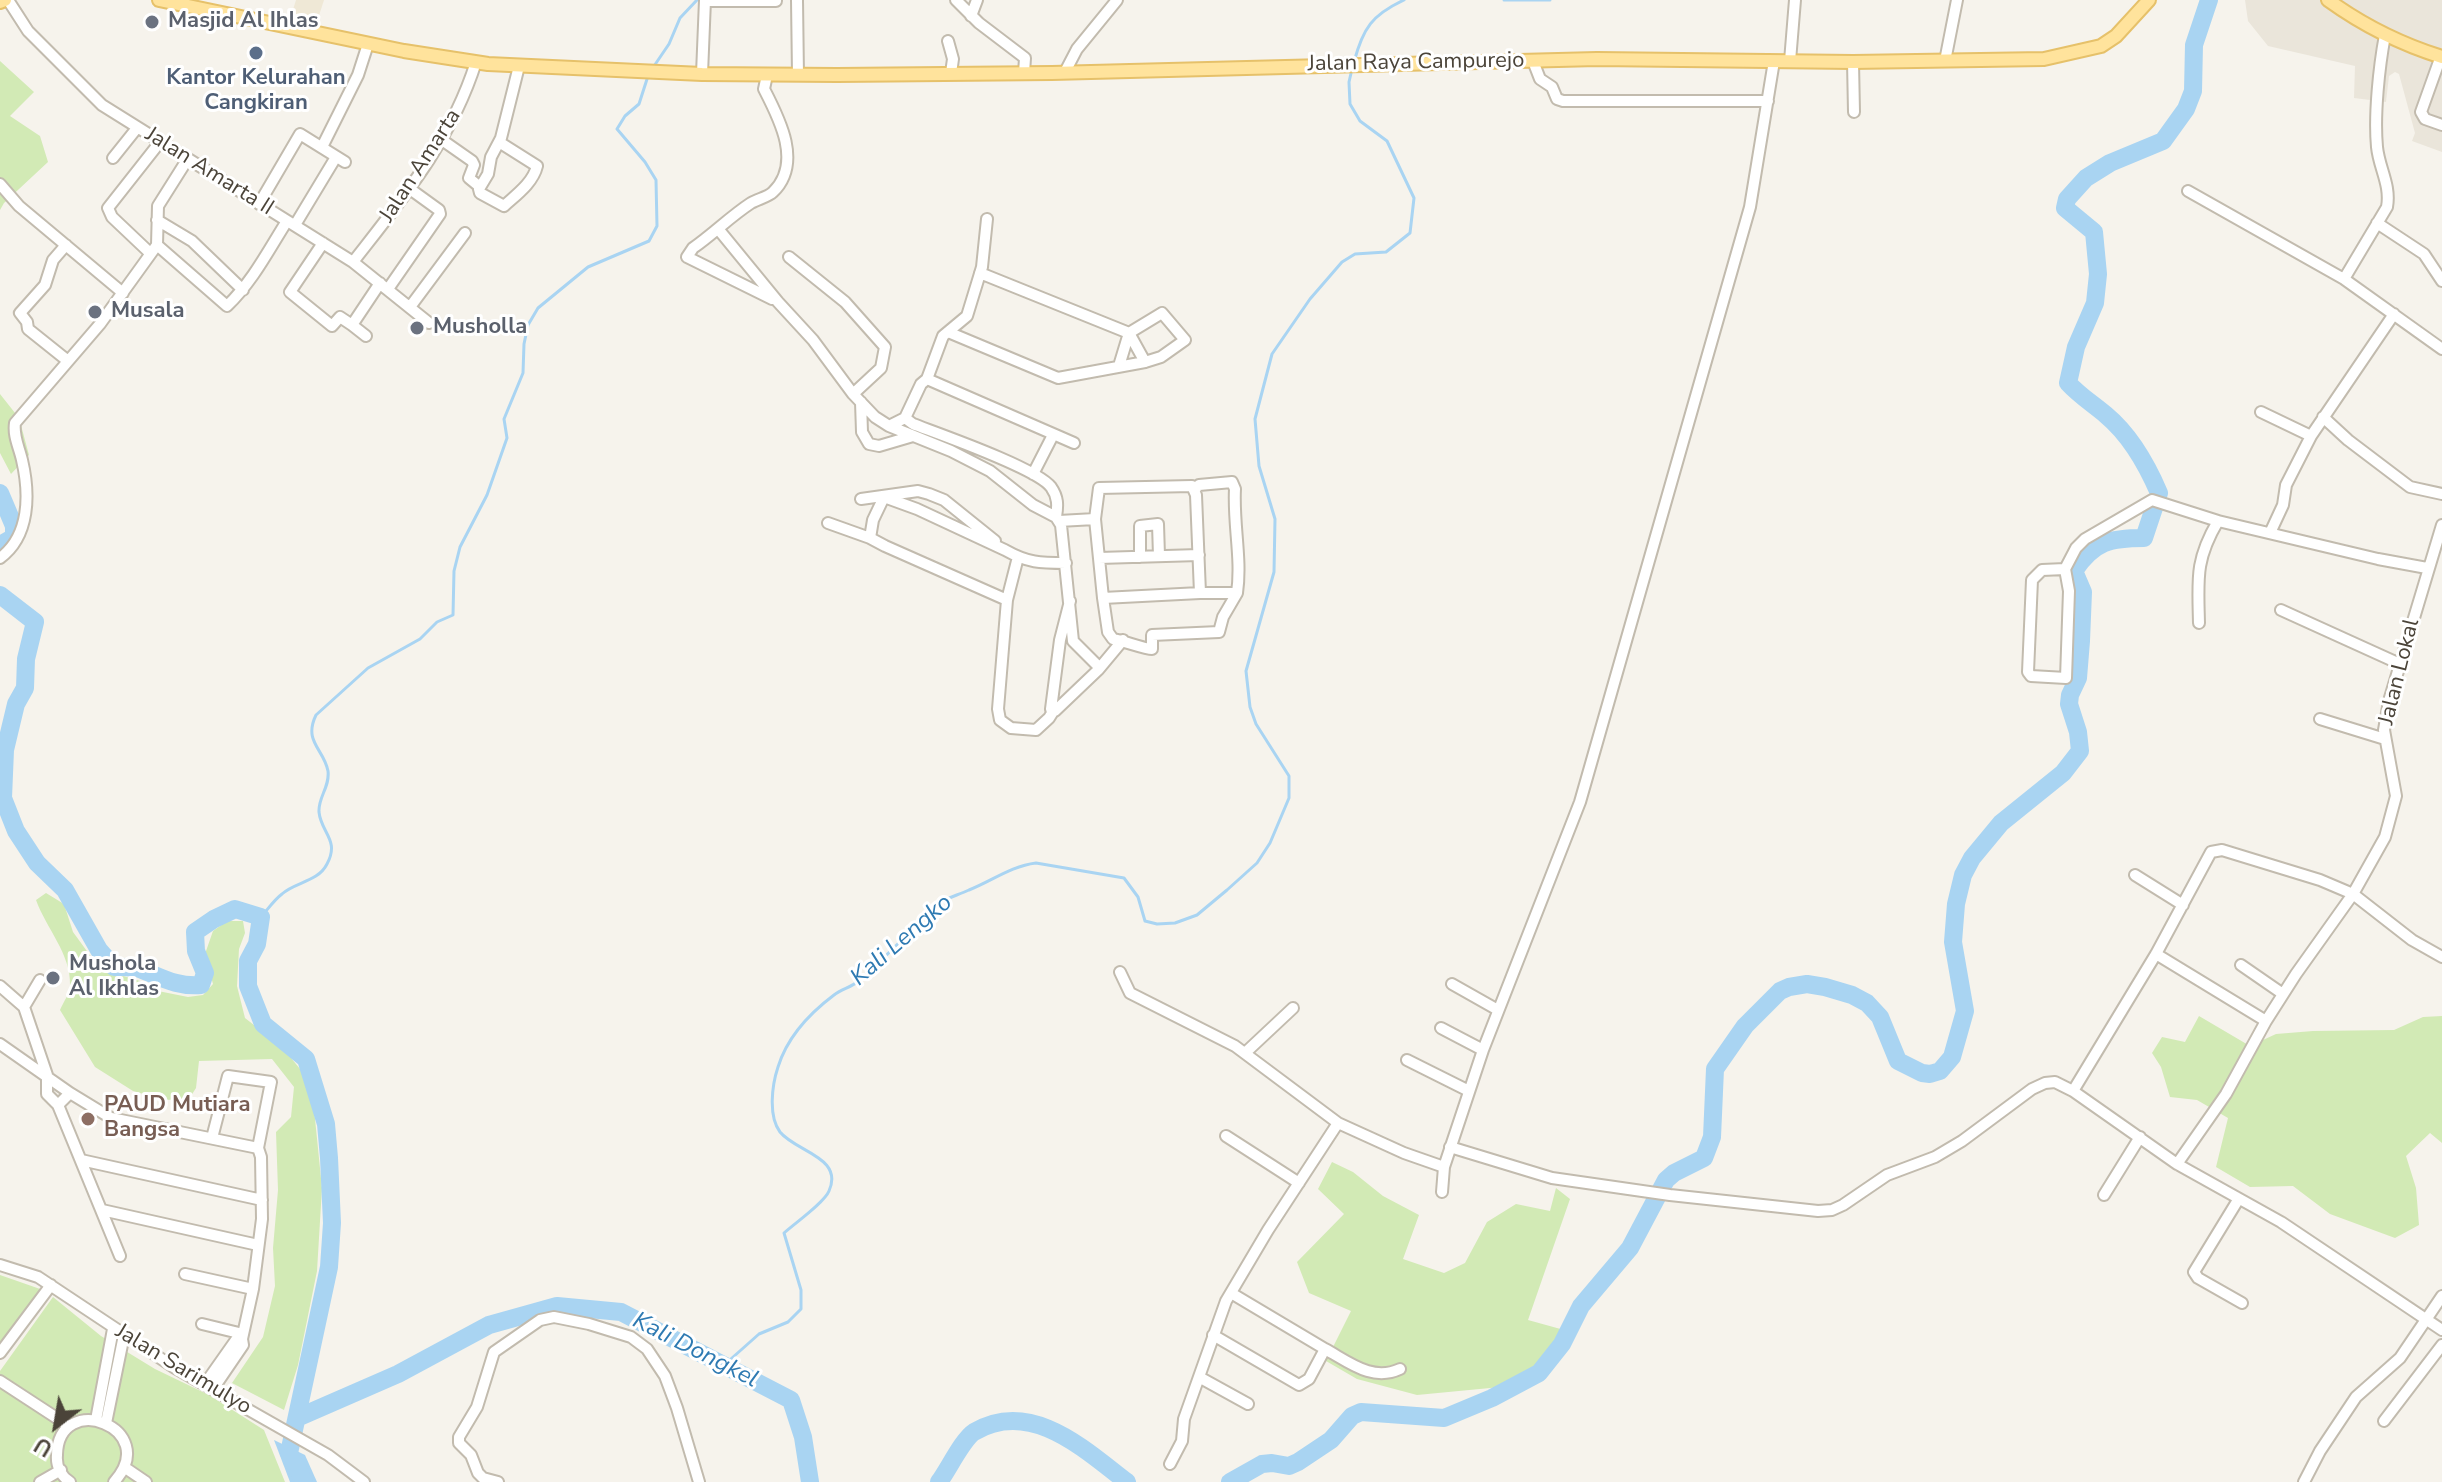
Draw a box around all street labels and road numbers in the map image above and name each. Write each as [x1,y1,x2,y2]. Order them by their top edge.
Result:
street label: Jalan Raya Campurejo [1307,48,1525,78]
street label: Jalan Amarta [375,105,467,227]
street label: Jalan Amarta II [140,122,278,222]
street label: Jalan Lokal [2374,616,2426,728]
street label: Jalan Sarimulyo [110,1319,256,1421]

